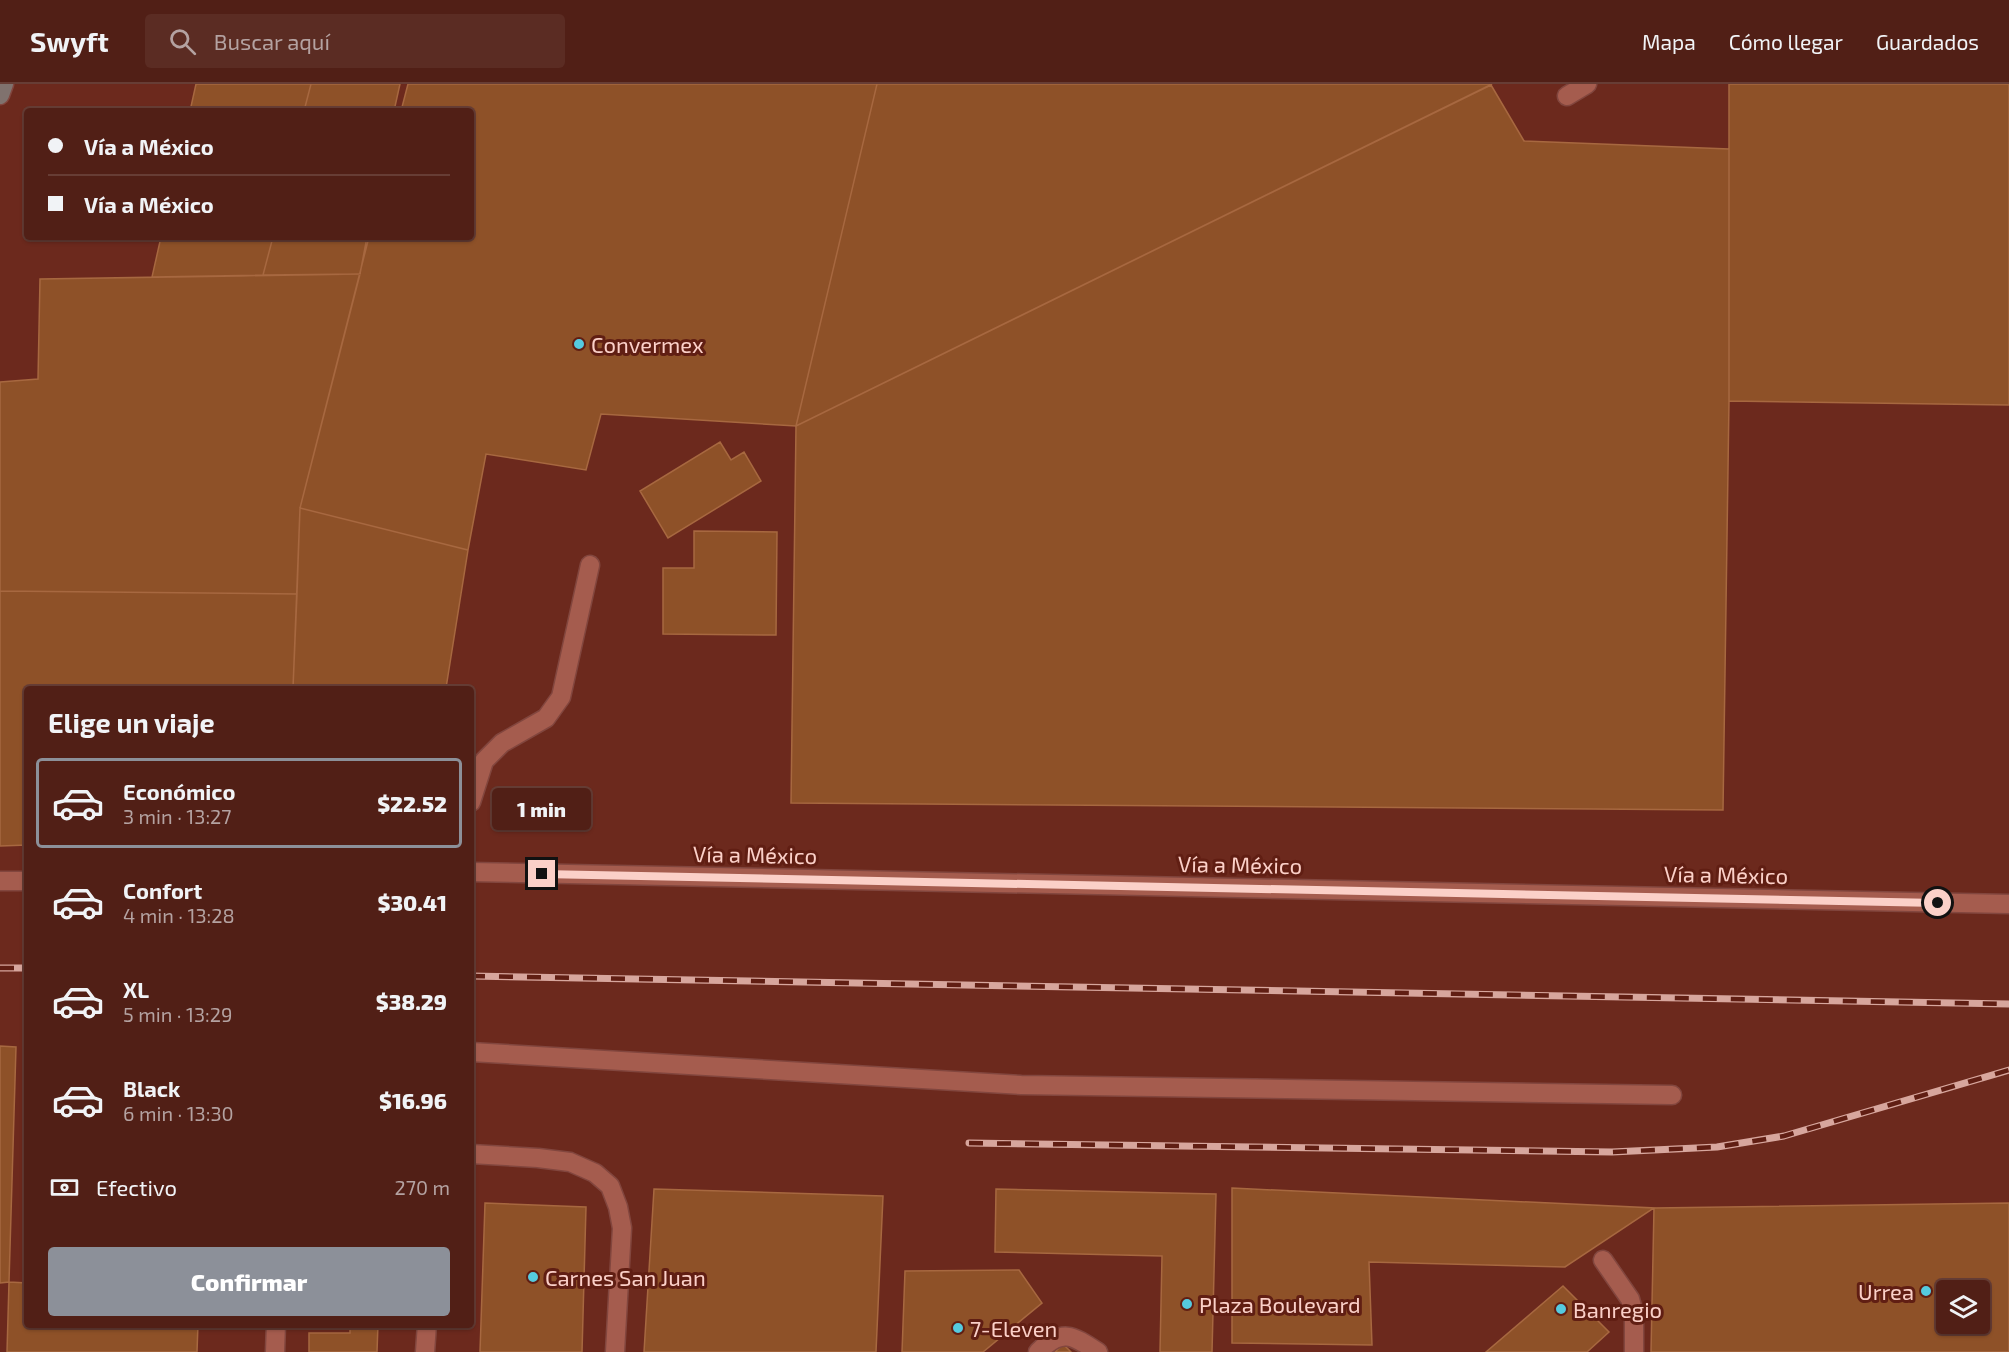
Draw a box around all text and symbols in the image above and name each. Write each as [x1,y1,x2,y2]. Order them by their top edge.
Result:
search box [145,14,565,68]
text: Swyft [30,24,109,58]
icon: search [166,25,199,58]
text: Buscar aquí [214,28,330,54]
text: Mapa [1642,29,1696,54]
text: Cómo llegar [1729,29,1843,54]
text: Guardados [1876,29,1979,54]
text: Vía a México [84,133,214,159]
text: Vía a México [84,191,214,217]
place label: Convermex [591,331,704,357]
marker: Convermex [572,337,586,351]
text: Elige un viaje [48,706,215,738]
icon: car [51,776,105,830]
text: Económico [123,778,235,804]
callout: 1 min [492,787,592,829]
text: $22.52 [377,790,447,816]
text: 1 min [517,797,566,821]
text: 3 min · 13:27 [123,804,232,828]
street label: Vía a México [693,840,817,868]
street label: Vía a México [1178,850,1302,878]
route end [528,860,555,887]
street label: Vía a México [1664,860,1788,888]
icon: car [51,875,105,929]
text: Confort [123,877,202,903]
text: $30.41 [378,889,447,915]
route start [1924,889,1951,916]
text: 4 min · 13:28 [123,903,235,927]
icon: car [51,974,105,1028]
text: XL [123,976,149,1002]
text: $38.29 [376,988,447,1014]
text: 5 min · 13:29 [123,1002,232,1026]
icon: car [51,1073,105,1127]
text: Black [123,1075,180,1101]
text: $16.96 [379,1087,447,1113]
text: 6 min · 13:30 [123,1101,234,1125]
icon: cash [48,1171,81,1204]
text: Efectivo [96,1174,177,1200]
text: 270 m [394,1175,450,1199]
button: Confirmar [48,1247,450,1316]
place label: Carnes San Juan [545,1264,706,1290]
marker: Carnes San Juan [526,1270,540,1284]
place label: Urrea [1858,1278,1914,1304]
map controls [1936,1280,1990,1334]
button: layers [1936,1280,1990,1334]
marker: Urrea [1919,1284,1933,1298]
place label: Plaza Boulevard [1199,1291,1361,1317]
place label: Banregio [1573,1296,1662,1322]
marker: Plaza Boulevard [1180,1297,1194,1311]
marker: Banregio [1554,1302,1568,1316]
place label: 7-Eleven [970,1315,1057,1341]
marker: 7-Eleven [951,1321,965,1335]

